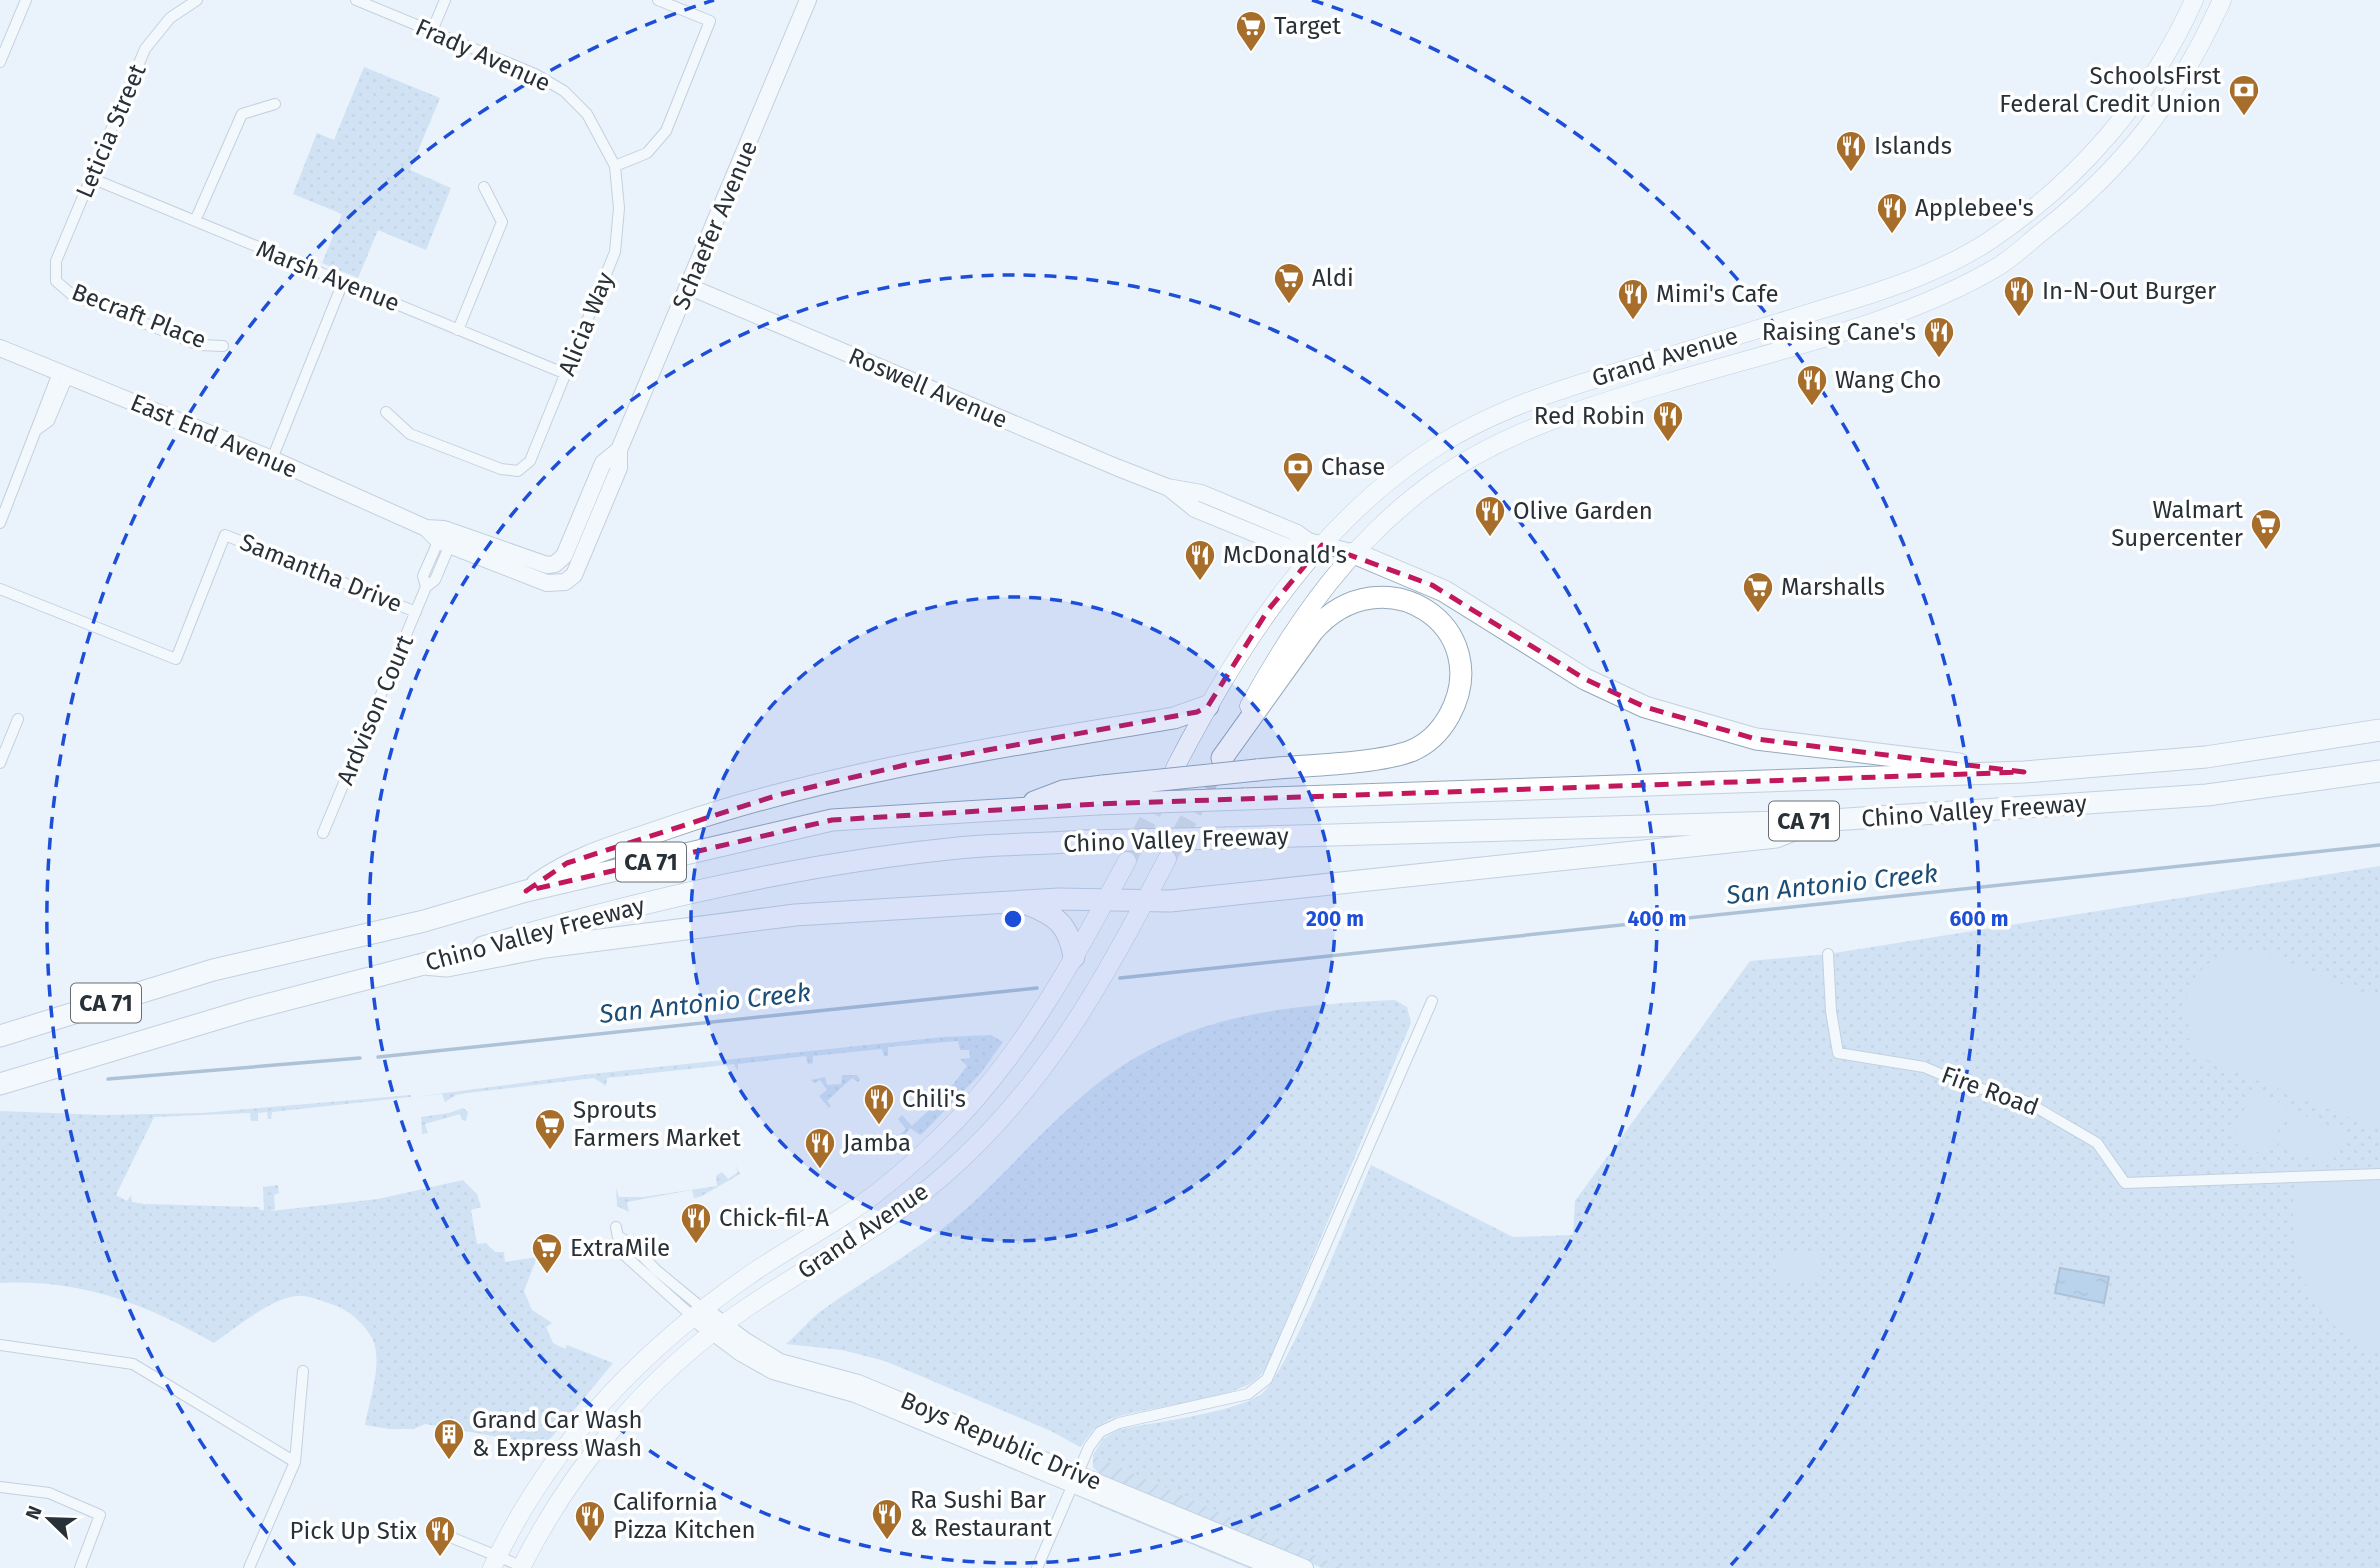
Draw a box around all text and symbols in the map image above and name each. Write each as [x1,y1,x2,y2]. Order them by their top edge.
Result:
supermarket icon: Target [1234,9,1268,53]
place label: Target [1274,12,1341,40]
street label: Frady Avenue [411,13,555,97]
street label: Leticia Street [70,60,152,202]
place label: SchoolsFirst Federal Credit Union [1999,62,2221,118]
bank icon: SchoolsFirst Federal Credit Union [2227,73,2261,117]
restaurant icon: Islands [1834,129,1868,173]
place label: Islands [1874,132,1952,160]
street label: Schaefer Avenue [667,136,763,314]
restaurant icon: Applebee's [1875,191,1909,235]
place label: Applebee's [1915,194,2034,222]
street label: Marsh Avenue [252,235,404,317]
supermarket icon: Aldi [1272,261,1306,305]
place label: Aldi [1312,264,1354,292]
street label: Alicia Way [553,268,619,380]
restaurant icon: In-N-Out Burger [2002,274,2036,318]
restaurant icon: Mimi's Cafe [1616,277,1650,321]
place label: In-N-Out Burger [2042,277,2217,305]
street label: Becraft Place [68,278,210,354]
place label: Mimi's Cafe [1656,280,1779,308]
restaurant icon: Raising Cane's [1922,315,1956,359]
place label: Raising Cane's [1762,318,1916,346]
street label: Grand Avenue [1589,322,1741,392]
street label: Roswell Avenue [844,342,1012,434]
restaurant icon: Wang Cho [1795,363,1829,407]
place label: Wang Cho [1835,366,1941,394]
street label: East End Avenue [126,388,302,484]
restaurant icon: Red Robin [1651,399,1685,443]
place label: Red Robin [1534,402,1645,430]
bank icon: Chase [1281,450,1315,494]
place label: Chase [1321,453,1385,481]
restaurant icon: Olive Garden [1473,494,1507,538]
place label: Walmart Supercenter [2111,496,2244,552]
place label: Olive Garden [1513,497,1653,525]
supermarket icon: Walmart Supercenter [2249,507,2283,551]
street label: Samantha Drive [236,528,406,618]
restaurant icon: McDonald's [1183,538,1217,582]
place label: McDonald's [1223,541,1347,569]
supermarket icon: Marshalls [1741,570,1775,614]
place label: Marshalls [1781,573,1885,601]
street label: Ardvison Court [331,631,419,789]
street label: Chino Valley Freeway [1860,789,2088,833]
road number: CA 71 [1769,802,1839,841]
street label: Chino Valley Freeway [1063,822,1290,858]
road number: CA 71 [616,842,686,882]
water label: San Antonio Creek [1724,858,1939,911]
street label: Chino Valley Freeway [422,891,648,977]
text: 200 m [1306,906,1364,932]
text: 400 m [1627,906,1687,932]
text: 600 m [1949,906,2009,932]
centre of rings [1001,907,1025,931]
water label: San Antonio Creek [597,977,812,1030]
road number: CA 71 [71,984,141,1022]
street label: Fire Road [1938,1061,2042,1121]
restaurant icon: Chili's [862,1082,896,1126]
place label: Chili's [902,1085,966,1113]
place label: Sprouts Farmers Market [573,1096,741,1152]
supermarket icon: Sprouts Farmers Market [533,1107,567,1151]
restaurant icon: Jamba [803,1126,837,1170]
place label: Jamba [843,1129,911,1157]
street label: Grand Avenue [793,1177,933,1285]
restaurant icon: Chick-fil-A [679,1201,713,1245]
place label: Chick-fil-A [719,1204,829,1232]
supermarket icon: ExtraMile [530,1231,564,1275]
place label: ExtraMile [570,1234,670,1262]
street label: Boys Republic Drive [896,1386,1106,1496]
place label: Grand Car Wash & Express Wash [472,1406,642,1462]
building icon: Grand Car Wash & Express Wash [432,1417,466,1461]
north arrow [14,1484,84,1554]
place label: Ra Sushi Bar & Restaurant [910,1486,1052,1542]
place label: California Pizza Kitchen [613,1488,756,1544]
restaurant icon: Ra Sushi Bar & Restaurant [870,1497,904,1541]
restaurant icon: California Pizza Kitchen [573,1499,607,1543]
text: N [21,1502,47,1523]
restaurant icon: Pick Up Stix [423,1514,457,1558]
place label: Pick Up Stix [290,1517,417,1545]

